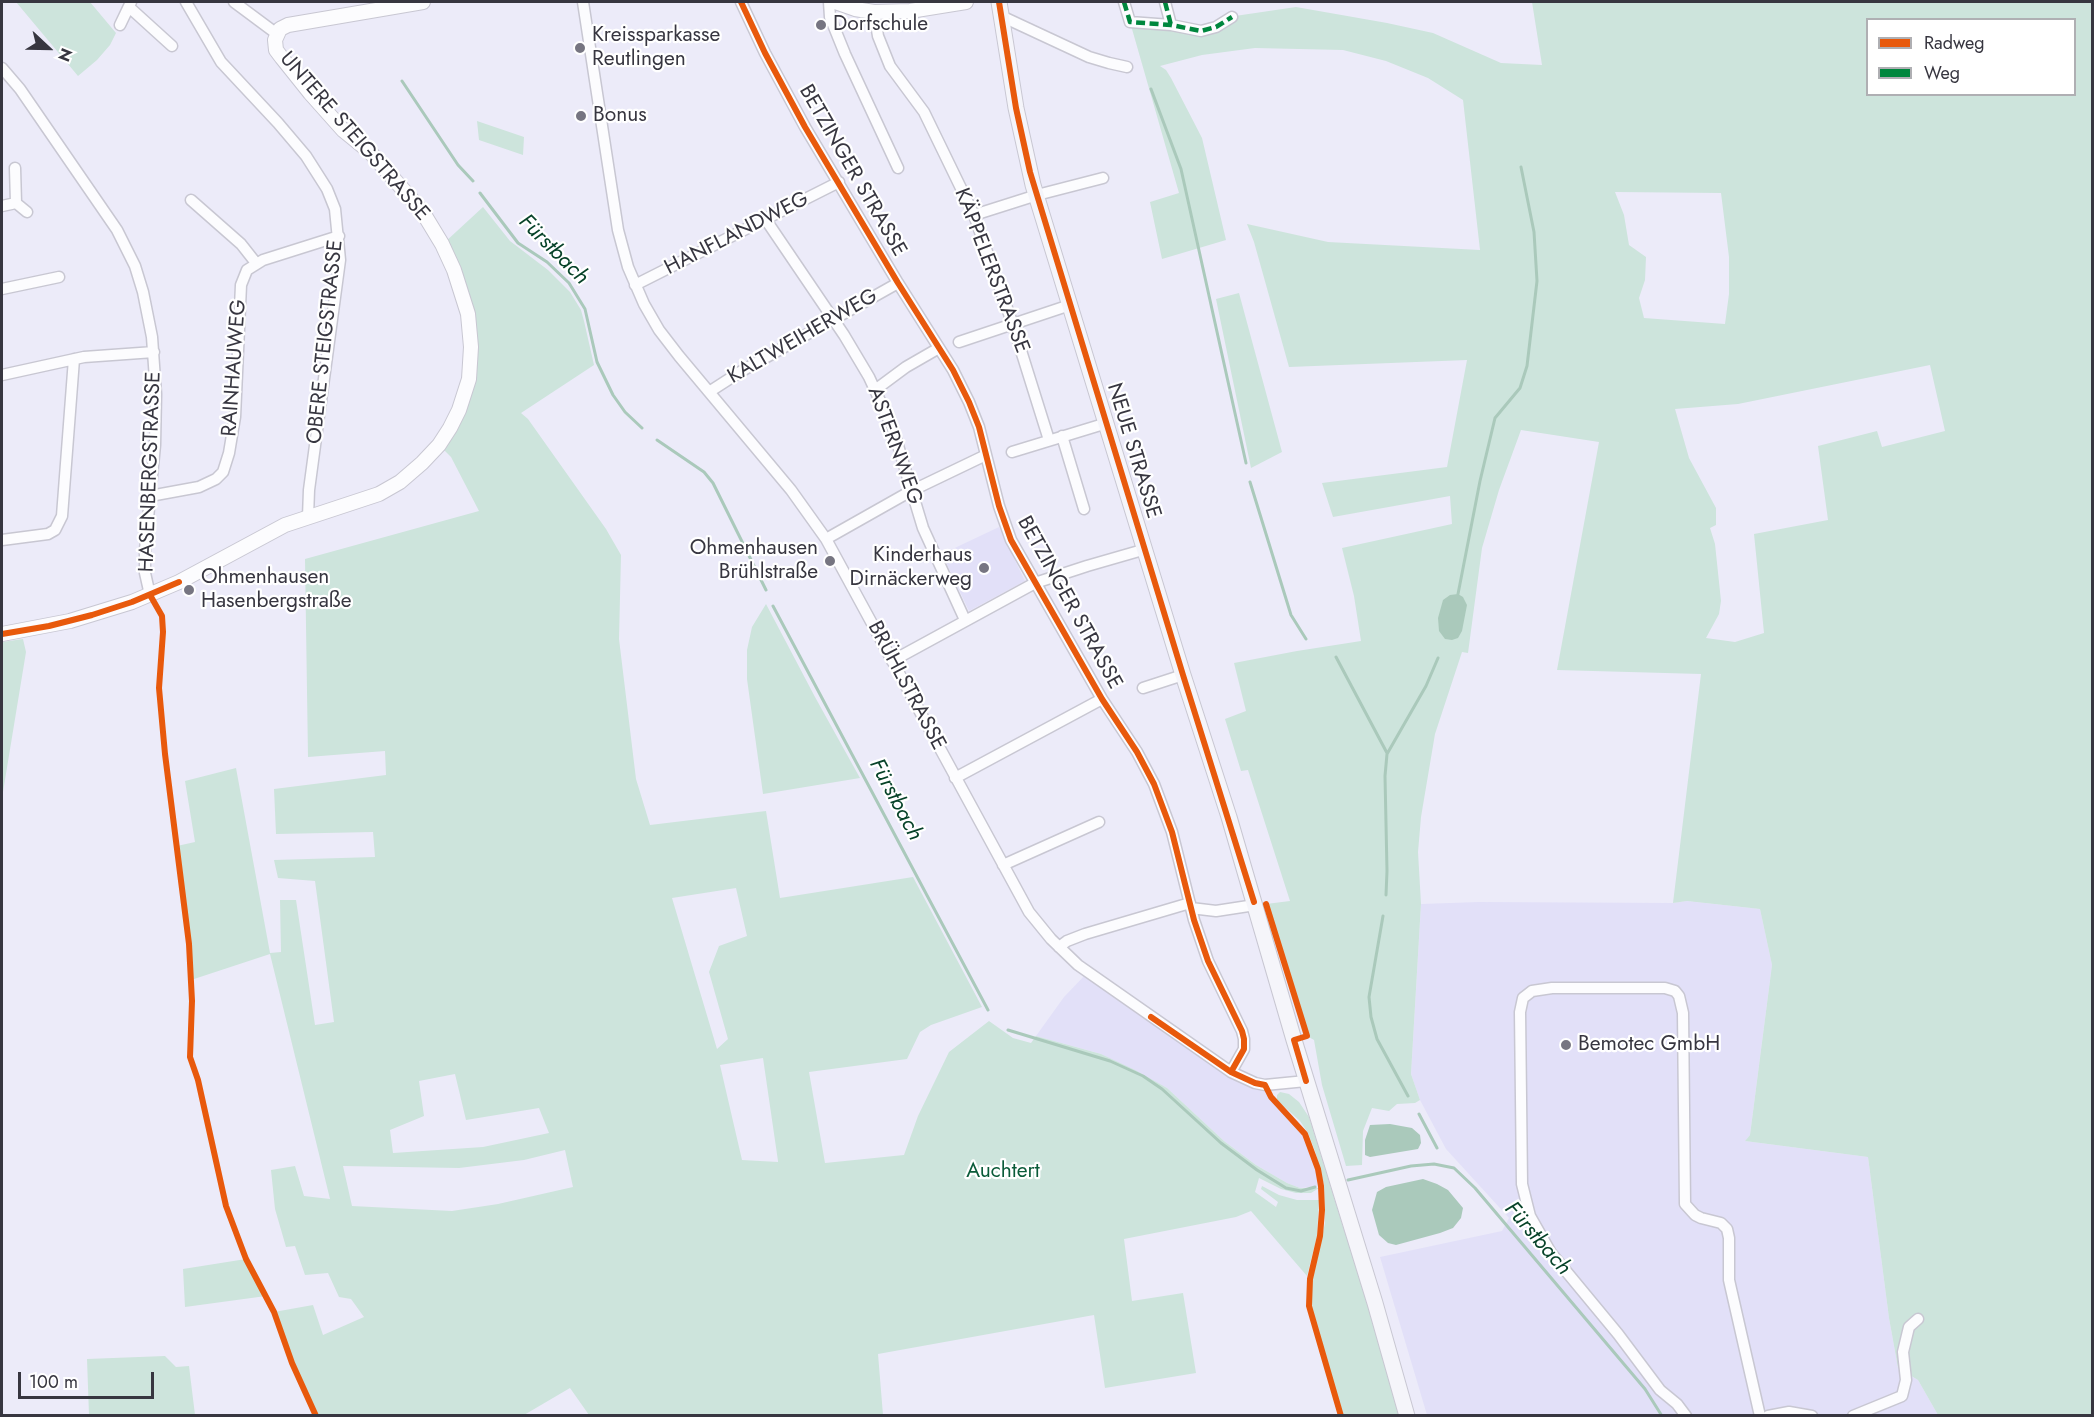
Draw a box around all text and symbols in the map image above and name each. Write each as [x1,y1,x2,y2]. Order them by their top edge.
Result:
place label: Dorfschule [833,12,928,38]
north arrow [18,18,78,78]
marker: Dorfschule [814,18,828,32]
legend [1866,18,2076,96]
place label: Kreissparkasse Reutlingen [592,23,720,73]
text: Radweg [1924,30,1985,56]
marker: Kreissparkasse Reutlingen [573,41,587,55]
text: N [52,45,78,65]
street label: UNTERE STEIGSTRASSE [274,47,434,227]
text: Weg [1924,60,1960,86]
street label: BETZINGER STRASSE [793,81,911,261]
place label: Bonus [593,103,647,129]
marker: Bonus [574,109,588,123]
street label: KÄPPELERSTRASSE [948,185,1034,357]
street label: HANFLANDWEG [661,187,813,281]
water label: Fürstbach [512,209,594,291]
street label: OBERE STEIGSTRASSE [303,239,349,445]
street label: KALTWEIHERWEG [724,284,882,390]
street label: RAINHAUWEG [218,298,252,438]
street label: HASENBERGSTRASSE [135,371,167,573]
street label: NEUE STRASSE [1100,380,1166,522]
street label: ASTERNWEG [861,384,927,508]
street label: BETZINGER STRASSE [1011,512,1127,694]
place label: Ohmenhausen Brühlstraße [690,536,818,586]
place label: Kinderhaus Dirnäckerweg [849,543,972,593]
marker: Ohmenhausen Brühlstraße [823,554,837,568]
marker: Kinderhaus Dirnäckerweg [977,561,991,575]
place label: Ohmenhausen Hasenbergstraße [201,565,352,615]
marker: Ohmenhausen Hasenbergstraße [182,583,196,597]
street label: BRÜHLSTRASSE [861,617,951,755]
water label: Fürstbach [863,755,927,845]
place label: Bemotec GmbH [1578,1032,1720,1058]
marker: Bemotec GmbH [1559,1038,1573,1052]
park label: Auchtert [966,1159,1040,1185]
water label: Fürstbach [1498,1197,1576,1281]
scale bar [21,1360,158,1398]
text: 100 m [29,1369,78,1395]

